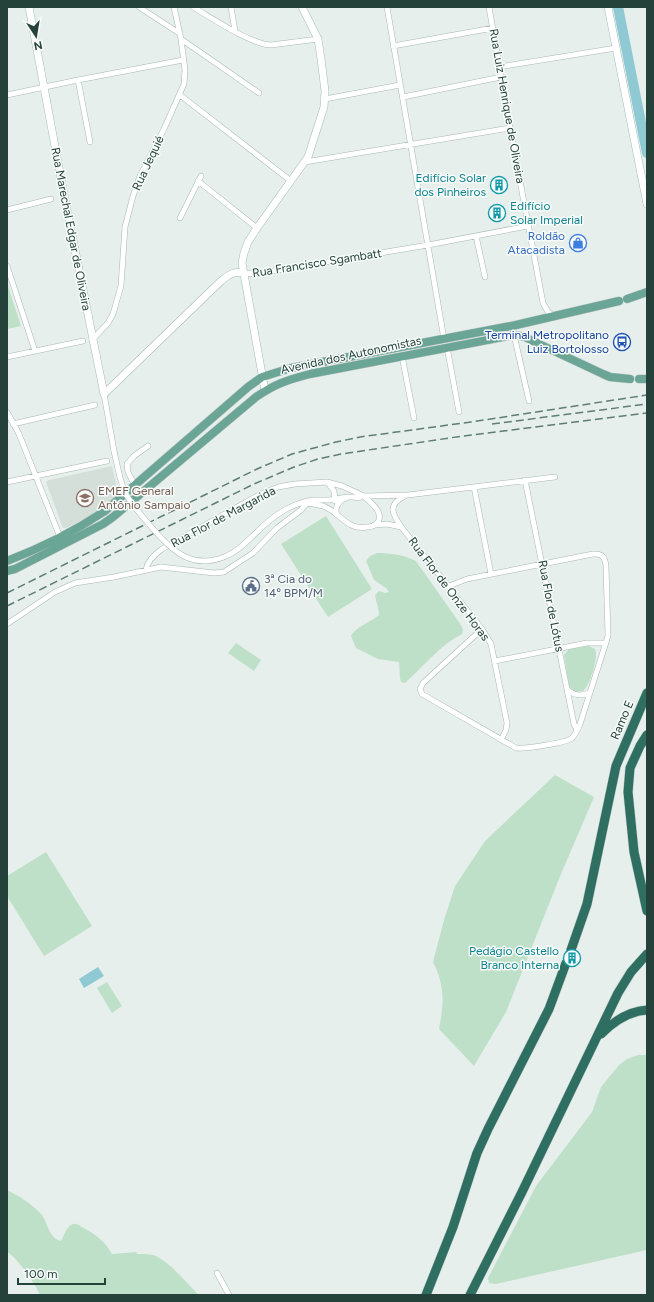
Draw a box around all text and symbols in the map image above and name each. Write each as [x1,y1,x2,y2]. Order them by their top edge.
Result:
north arrow [16,16,56,56]
street label: Rua Luiz Henrique de Oliveira [486,27,528,185]
text: N [32,38,43,53]
street label: Rua Jequié [129,133,167,193]
street label: Rua Marechal Edgar de Oliveira [48,146,94,312]
place label: Edifício Solar dos Pinheiros [414,171,486,199]
building icon: Edifício Solar dos Pinheiros [489,175,509,195]
place label: Edifício Solar Imperial [510,199,583,227]
building icon: Edifício Solar Imperial [487,203,507,223]
place label: Roldão Atacadista [508,229,565,257]
shop icon: Roldão Atacadista [568,233,588,253]
street label: Rua Francisco Sgambatt [251,246,383,280]
place label: Terminal Metropolitano Luiz Bortolosso [485,328,609,356]
bus stop icon: Terminal Metropolitano Luiz Bortolosso [612,332,632,352]
street label: Avenida dos Autonomistas [279,333,423,377]
street label: Rua Flor de Margarida [168,483,278,551]
place label: EMEF General Antônio Sampaio [98,484,190,512]
school or university icon: EMEF General Antônio Sampaio [75,488,95,508]
street label: Rua Flor de Onze Horas [405,534,493,644]
street label: Rua Flor de Lótus [535,559,567,653]
place label: 3ª Cia do 14º BPM/M [264,572,323,600]
public building icon: 3ª Cia do 14º BPM/M [241,576,261,596]
street label: Ramo E [608,698,636,742]
place label: Pedágio Castello Branco Interna [469,944,559,972]
building icon: Pedágio Castello Branco Interna [562,948,582,968]
scale bar [18,1260,105,1286]
text: 100 m [24,1267,58,1281]

